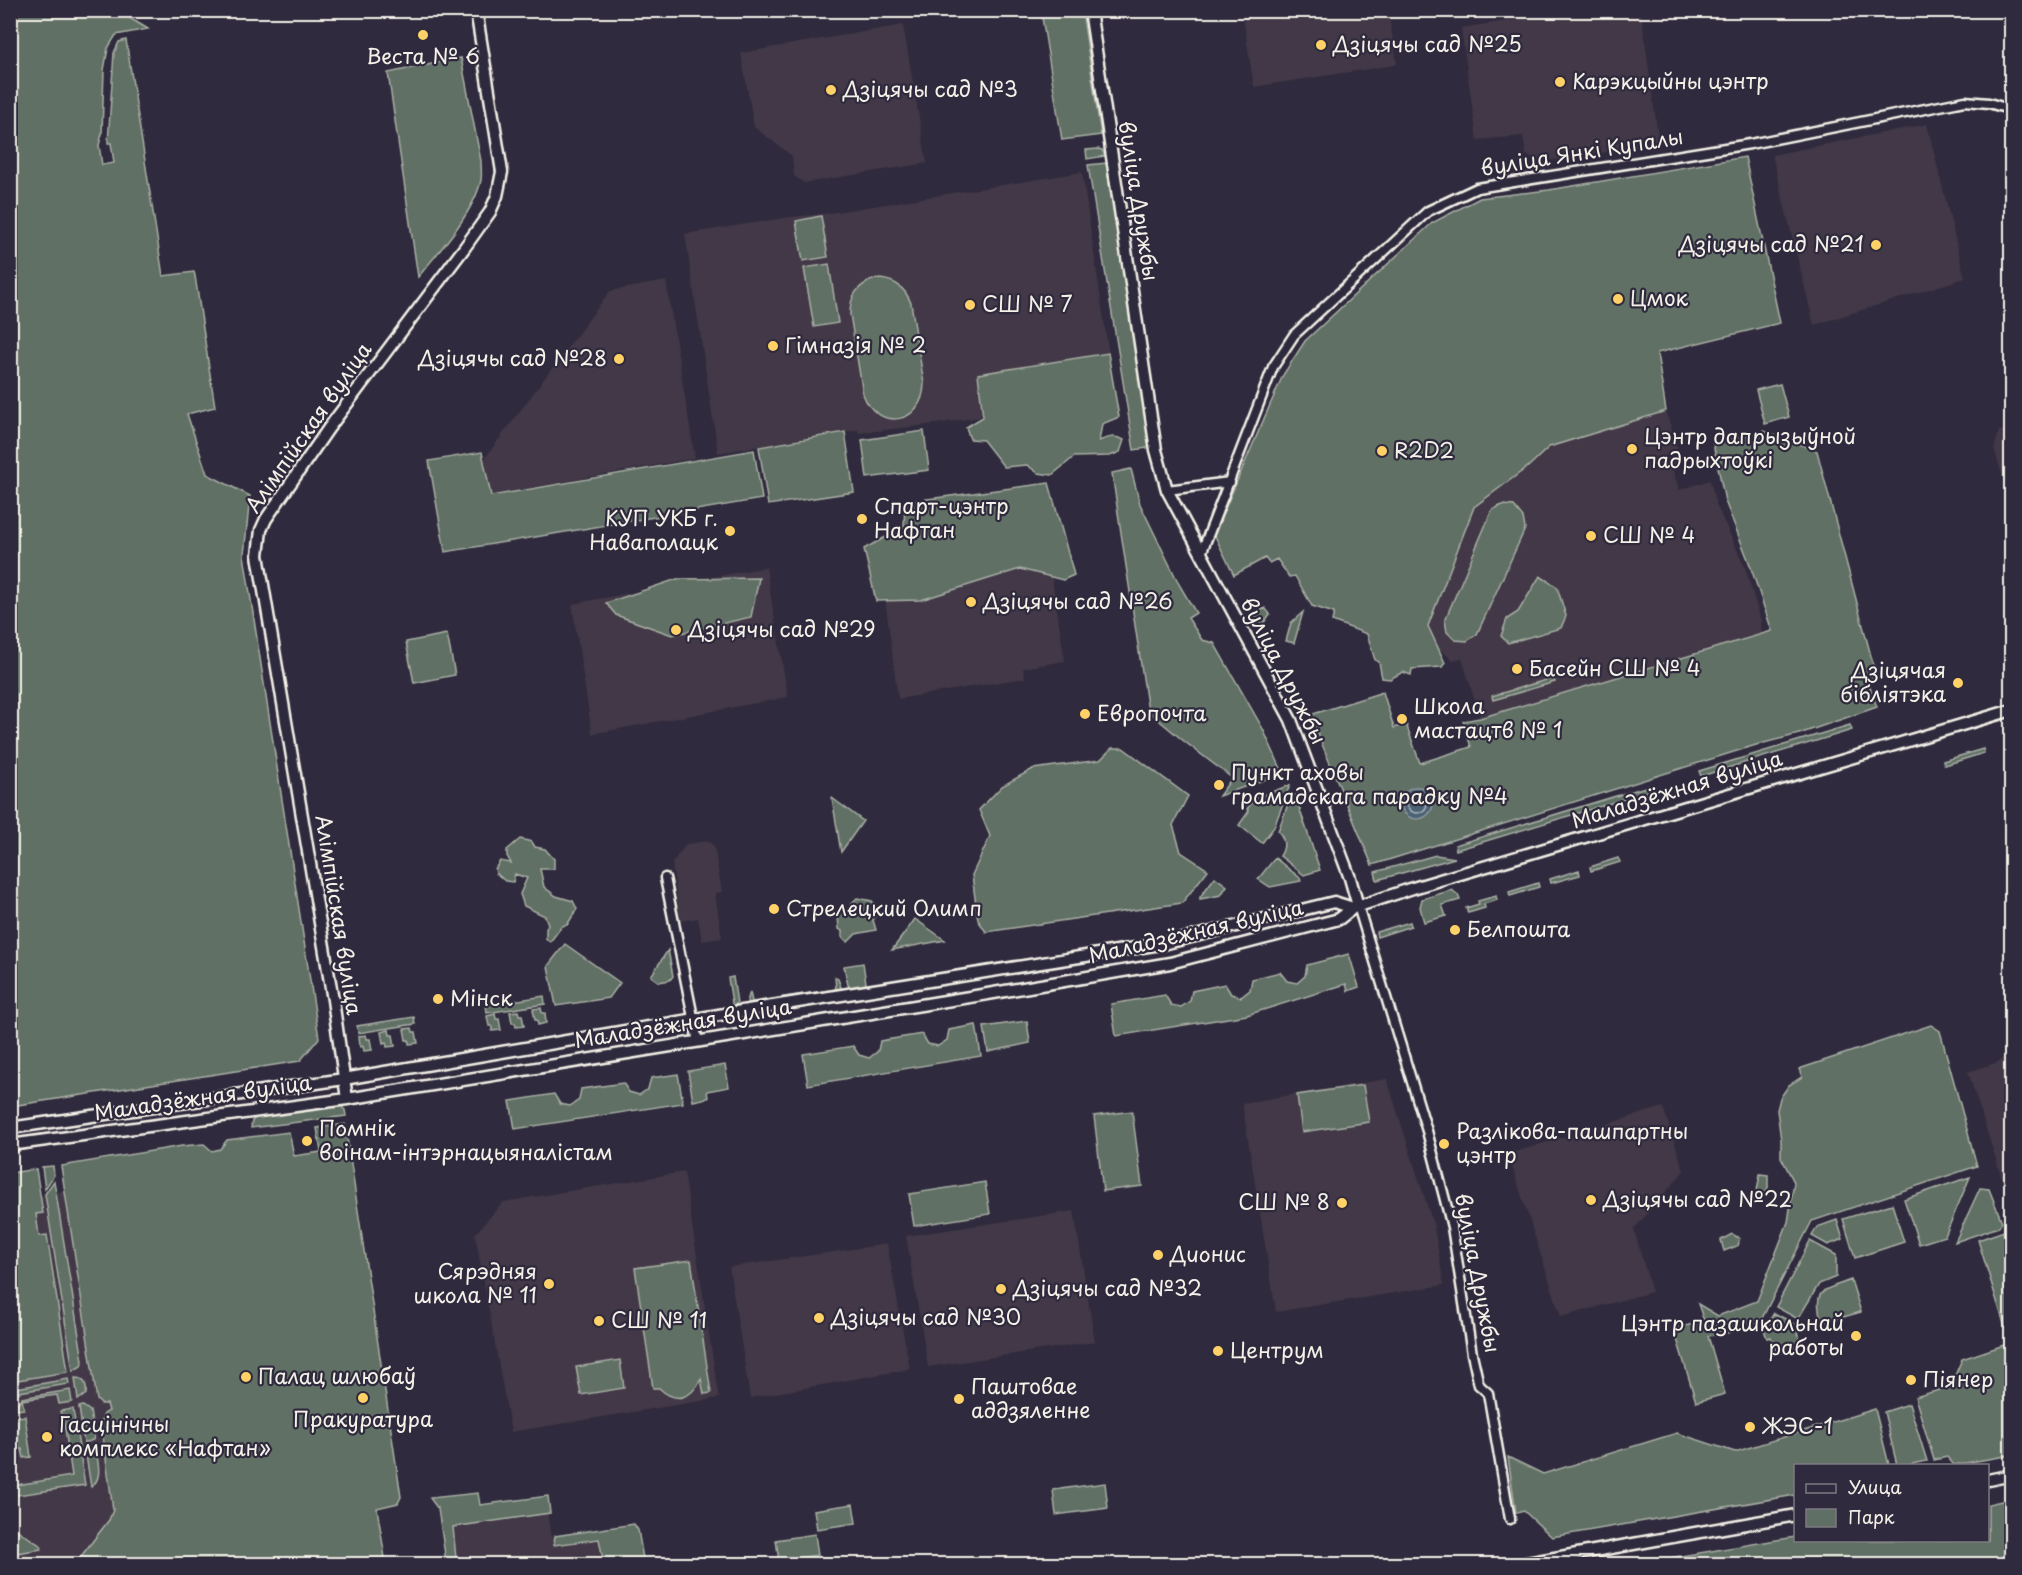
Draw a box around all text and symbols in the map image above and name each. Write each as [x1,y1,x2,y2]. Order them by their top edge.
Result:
place label: Дзіцячы сад №25 [1332,27,1522,59]
marker: Веста № 6 [416,28,430,42]
marker: Дзіцячы сад №25 [1314,38,1328,52]
place label: Веста № 6 [366,39,480,71]
place label: Карэкцыйны цэнтр [1572,64,1769,96]
place label: Дзіцячы сад №3 [842,72,1018,104]
marker: Карэкцыйны цэнтр [1553,75,1567,89]
marker: Дзіцячы сад №3 [824,83,838,97]
street label: вуліца Дружбы [1112,118,1168,283]
street label: вуліца Янкі Купалы [1478,119,1685,183]
place label: Дзіцячы сад №21 [1678,227,1864,259]
marker: Дзіцячы сад №21 [1869,238,1883,252]
place label: Цмок [1630,281,1689,313]
place label: СШ № 7 [982,287,1073,319]
marker: Цмок [1611,292,1625,306]
marker: СШ № 7 [963,298,977,312]
place label: Гімназія № 2 [785,328,926,360]
street label: Алімпійская вуліца [236,335,379,519]
marker: Гімназія № 2 [766,339,780,353]
place label: Дзіцячы сад №28 [417,341,607,373]
marker: Дзіцячы сад №28 [612,352,626,366]
place label: Цэнтр дапрызыўной падрыхтоўкі [1644,419,1856,475]
place label: R2D2 [1394,433,1454,465]
marker: Цэнтр дапрызыўной падрыхтоўкі [1625,442,1639,456]
marker: R2D2 [1375,444,1389,458]
place label: Спарт-цэнтр Нафтан [874,489,1009,545]
place label: КУП УКБ г. Наваполацк [589,501,719,557]
marker: Спарт-цэнтр Нафтан [855,512,869,526]
place label: СШ № 4 [1603,518,1695,550]
marker: КУП УКБ г. Наваполацк [723,524,737,538]
marker: СШ № 4 [1584,529,1598,543]
place label: Дзіцячы сад №26 [982,584,1173,616]
street label: вуліца Дружбы [1234,591,1336,749]
marker: Дзіцячы сад №26 [964,595,978,609]
place label: Дзіцячы сад №29 [687,612,876,644]
marker: Дзіцячы сад №29 [669,623,683,637]
place label: Басейн СШ № 4 [1529,651,1701,683]
place label: Дзіцячая бібліятэка [1840,653,1946,709]
marker: Басейн СШ № 4 [1510,662,1524,676]
marker: Дзіцячая бібліятэка [1951,676,1965,690]
place label: Школа мастацтв № 1 [1414,689,1563,745]
place label: Европочта [1097,696,1207,728]
marker: Европочта [1078,707,1092,721]
marker: Школа мастацтв № 1 [1395,712,1409,726]
street label: Маладзёжная вуліца [1567,741,1786,835]
place label: Пункт аховы грамадскага парадку №4 [1231,755,1508,811]
marker: Пункт аховы грамадскага парадку №4 [1212,778,1226,792]
street label: Алімпійская вуліца [308,812,372,1017]
street label: Маладзёжная вуліца [1085,890,1306,970]
place label: Стрелецкий Олимп [786,891,982,923]
marker: Стрелецкий Олимп [767,902,781,916]
place label: Белпошта [1467,912,1571,944]
marker: Белпошта [1448,923,1462,937]
place label: Мінск [450,981,513,1013]
street label: Маладзёжная вуліца [572,989,794,1055]
marker: Мінск [431,992,445,1006]
street label: Маладзёжная вуліца [92,1065,314,1127]
place label: Помнік воінам-інтэрнацыяналістам [319,1111,613,1167]
place label: Разлікова-пашпартны цэнтр [1456,1114,1688,1170]
marker: Помнік воінам-інтэрнацыяналістам [300,1134,314,1148]
marker: Разлікова-пашпартны цэнтр [1437,1137,1451,1151]
place label: Дзіцячы сад №22 [1602,1182,1792,1214]
place label: СШ № 8 [1238,1185,1330,1217]
street label: вуліца Дружбы [1448,1190,1510,1355]
marker: Дзіцячы сад №22 [1584,1193,1598,1207]
marker: СШ № 8 [1335,1196,1349,1210]
place label: Дионис [1169,1237,1246,1269]
marker: Дионис [1151,1248,1165,1262]
place label: Сярэдняя школа № 11 [414,1254,537,1310]
place label: Дзіцячы сад №32 [1012,1271,1202,1303]
marker: Сярэдняя школа № 11 [542,1277,556,1291]
marker: Дзіцячы сад №32 [994,1282,1008,1296]
place label: Дзіцячы сад №30 [830,1300,1021,1332]
place label: СШ № 11 [611,1303,707,1335]
place label: Цэнтр пазашкольнай работы [1621,1306,1844,1362]
marker: Дзіцячы сад №30 [812,1311,826,1325]
marker: СШ № 11 [592,1314,606,1328]
marker: Цэнтр пазашкольнай работы [1849,1329,1863,1343]
place label: Центрум [1230,1333,1324,1365]
marker: Центрум [1211,1344,1225,1358]
place label: Палац шлюбаў [258,1359,416,1391]
place label: Піянер [1923,1362,1993,1394]
place label: Паштовае аддзяленне [971,1369,1090,1425]
marker: Палац шлюбаў [239,1370,253,1384]
marker: Піянер [1904,1373,1918,1387]
marker: Пракуратура [356,1391,370,1405]
marker: Паштовае аддзяленне [952,1392,966,1406]
place label: Пракуратура [293,1402,433,1434]
place label: Гасцінічны комплекс «Нафтан» [59,1407,271,1463]
place label: ЖЭС-1 [1761,1409,1833,1441]
marker: ЖЭС-1 [1743,1420,1757,1434]
marker: Гасцінічны комплекс «Нафтан» [40,1430,54,1444]
legend [1794,1464,1989,1542]
text: Улица [1848,1473,1902,1500]
text: Парк [1848,1503,1895,1530]

